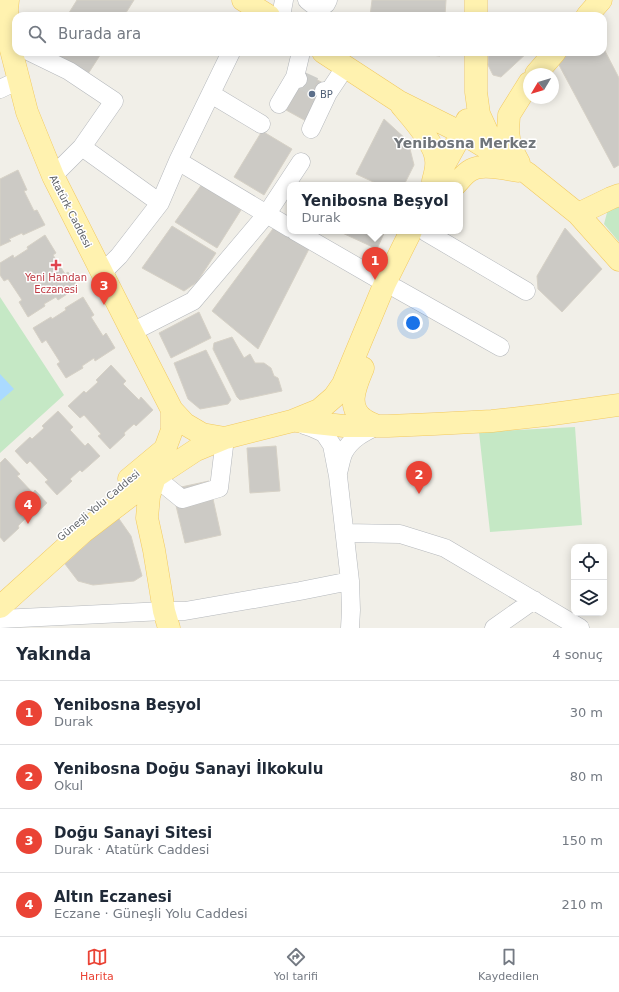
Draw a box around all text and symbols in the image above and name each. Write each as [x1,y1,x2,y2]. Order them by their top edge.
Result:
search box [12,12,607,56]
icon: search [26,23,48,45]
text: Burada ara [58,25,141,43]
north arrow [523,68,559,104]
marker: BP [307,89,317,99]
place label: BP [320,89,333,100]
district label: Yenibosna Merkez [393,135,536,151]
street label: Atatürk Caddesi [47,173,94,249]
popup [287,182,463,234]
text: Yenibosna Beşyol [301,192,449,210]
text: Durak [301,210,340,225]
pin: 1 [362,247,388,280]
marker: Yeni Handan Eczanesi [51,260,61,270]
place label: Yeni Handan Eczanesi [24,272,87,295]
pin: 3 [91,272,117,305]
your location [403,313,423,333]
pin: 2 [406,461,432,494]
street label: Güneşli Yolu Caddesi [55,468,142,543]
pin: 4 [15,491,41,524]
map controls [571,544,607,616]
button: locate [571,544,607,580]
button: layers [571,580,607,616]
text: Yakında [16,644,91,664]
text: 4 sonuç [552,647,603,662]
text: Yenibosna Beşyol [54,696,201,714]
text: 1 [24,705,34,720]
text: 30 m [570,705,603,720]
text: Durak [54,714,93,729]
text: Yenibosna Doğu Sanayi İlkokulu [54,760,323,778]
text: 2 [24,769,34,784]
text: 80 m [570,769,603,784]
text: Okul [54,778,83,793]
text: Doğu Sanayi Sitesi [54,824,212,842]
text: 3 [24,833,34,848]
text: 150 m [561,833,603,848]
text: Durak · Atatürk Caddesi [54,842,210,857]
text: Altın Eczanesi [54,888,172,906]
text: 4 [24,897,34,912]
text: 210 m [561,897,603,912]
text: Eczane · Güneşli Yolu Caddesi [54,906,248,921]
tab: Harita [80,946,114,983]
tab: Yol tarifi [274,946,318,983]
tab: Kaydedilen [478,946,539,983]

